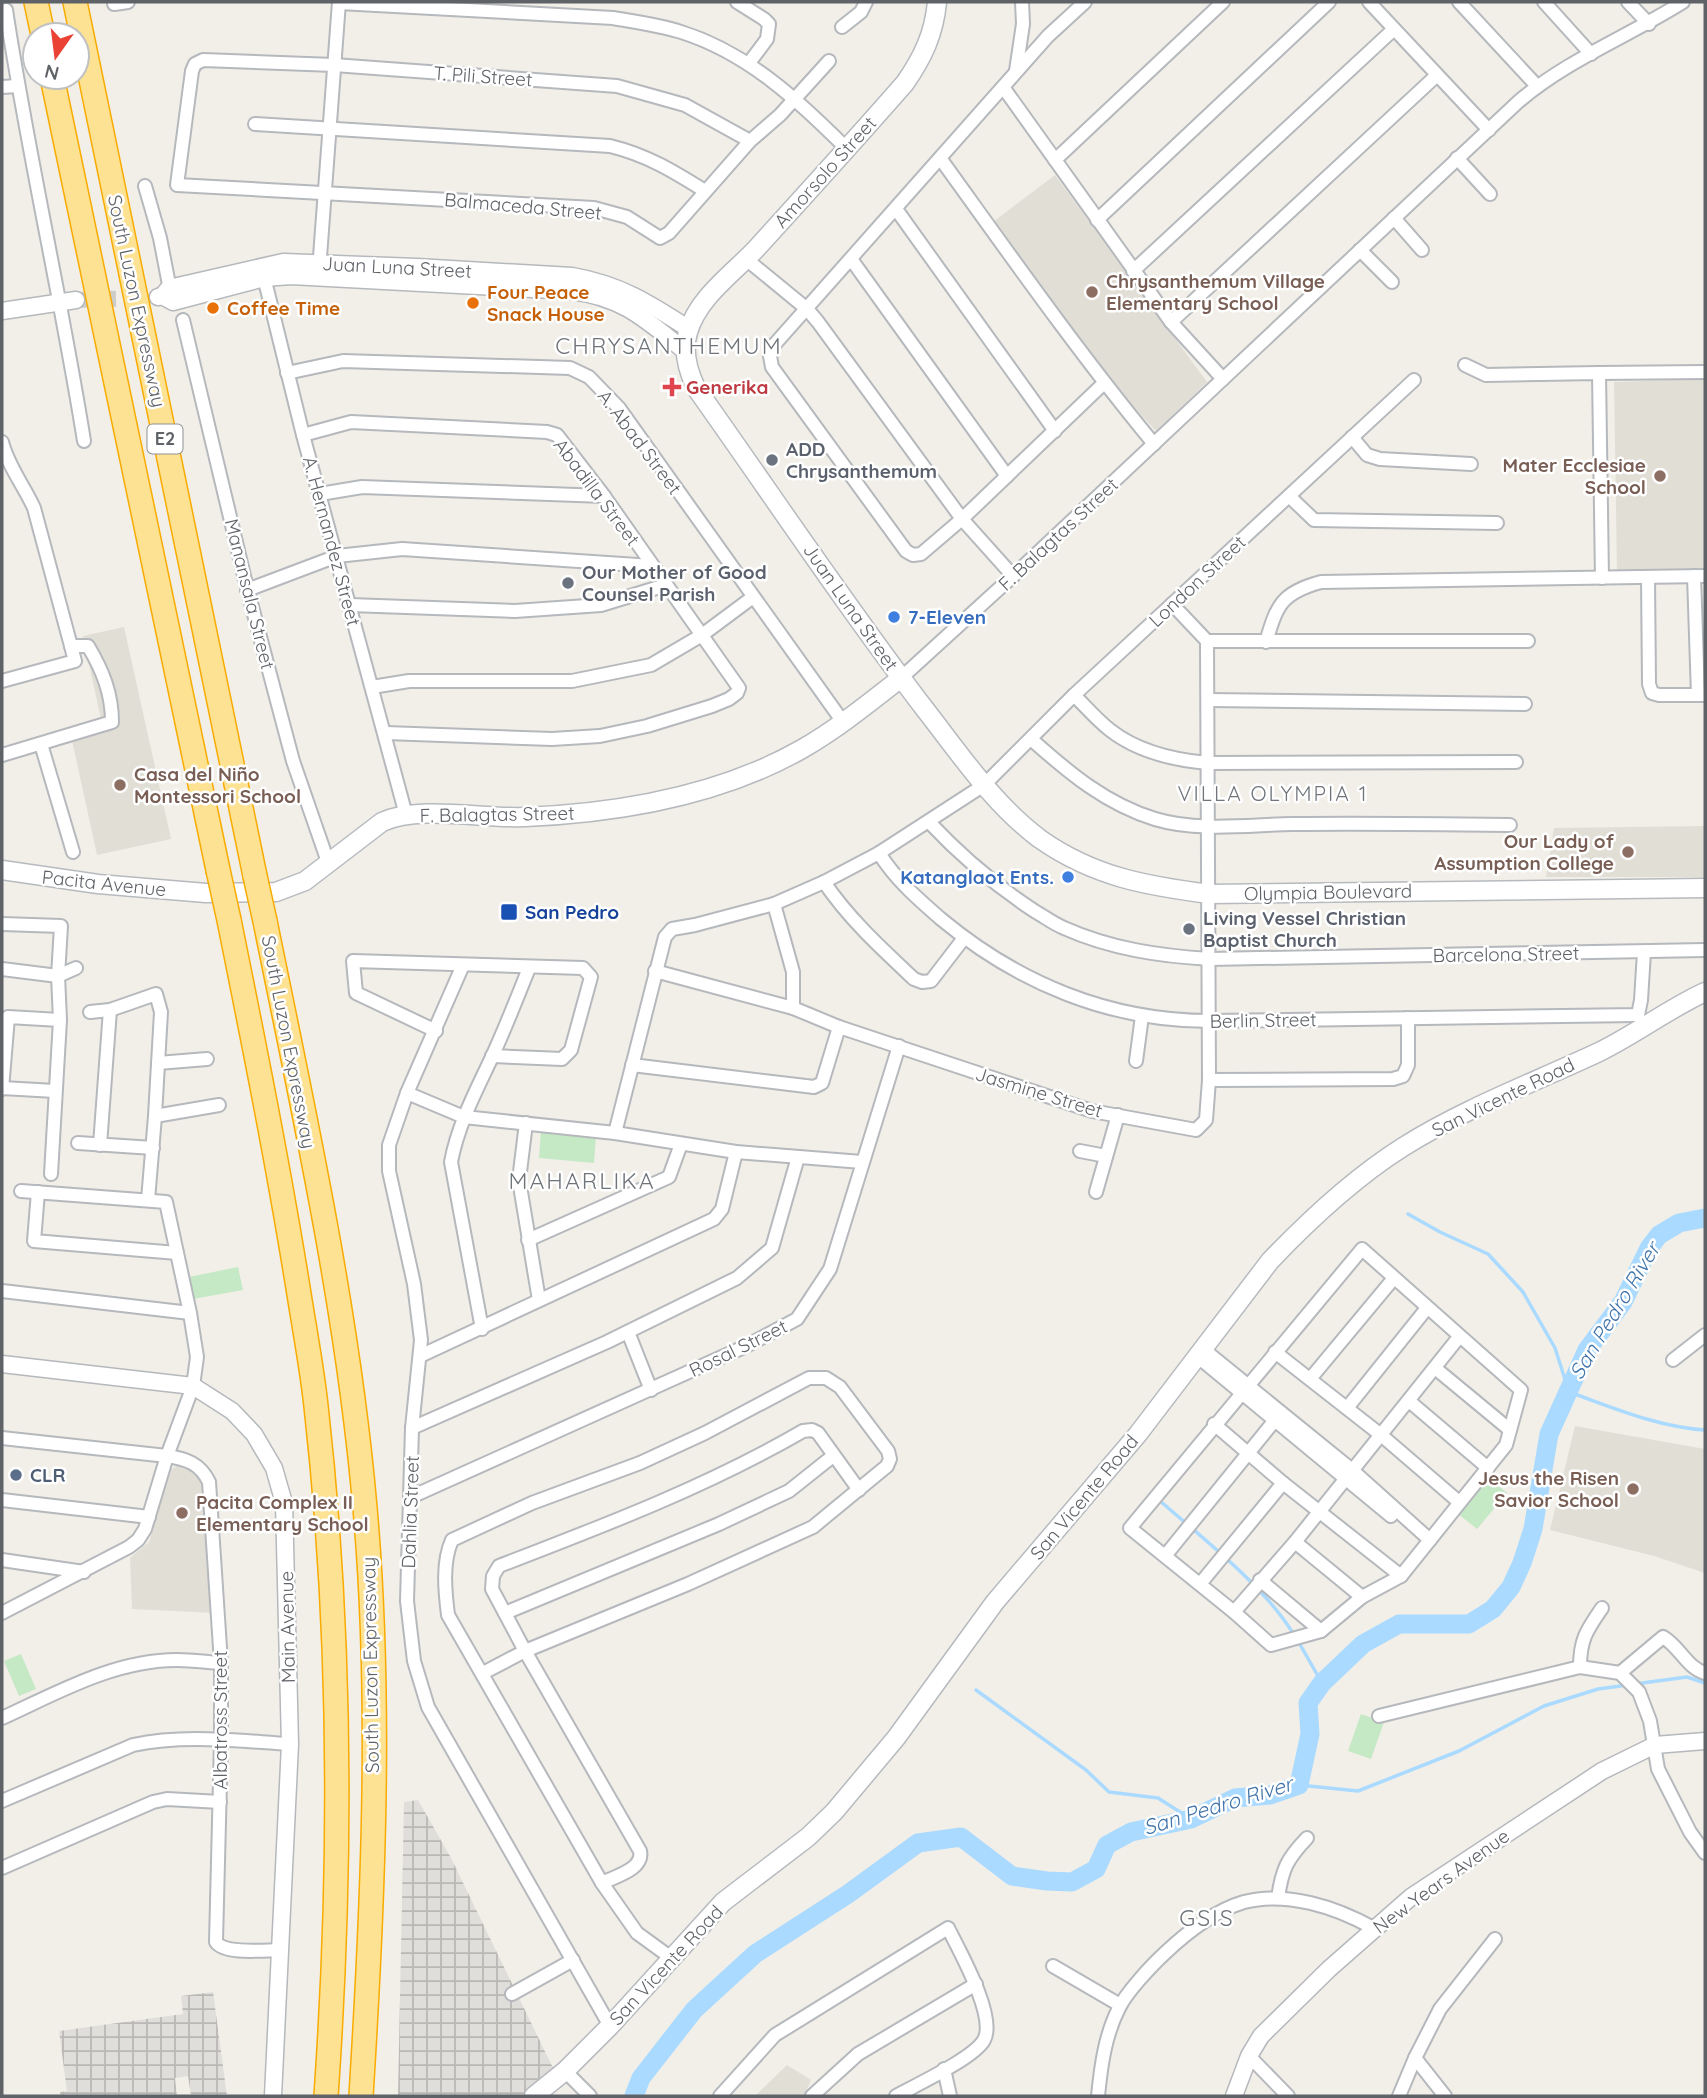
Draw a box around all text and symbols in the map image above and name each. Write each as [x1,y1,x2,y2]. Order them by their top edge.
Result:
north arrow [21,21,91,91]
text: N [42,59,62,86]
street label: T. Pili Street [433,61,533,91]
street label: Amorsolo Street [769,111,881,233]
street label: Balmaceda Street [443,187,603,225]
street label: South Luzon Expressway [103,193,171,409]
street label: Juan Luna Street [322,251,472,283]
place label: Chrysanthemum Village Elementary School [1106,269,1325,315]
place label: Four Peace Snack House [487,280,605,326]
marker: Chrysanthemum Village Elementary School [1084,284,1100,300]
marker: Four Peace Snack House [465,295,481,311]
place label: Coffee Time [227,296,340,320]
marker: Coffee Time [205,300,221,316]
district label: CHRYSANTHEMUM [555,331,783,360]
place label: Generika [686,375,768,399]
marker: Generika [664,379,680,395]
street label: A. Abad Street [593,385,687,499]
road number: E2 [148,424,182,454]
street label: Abadilla Street [549,434,645,550]
place label: ADD Chrysanthemum [786,437,937,483]
marker: ADD Chrysanthemum [764,452,780,468]
place label: Mater Ecclesiae School [1503,453,1646,499]
street label: A. Hernandez Street [298,454,366,628]
marker: Mater Ecclesiae School [1652,468,1668,484]
street label: F. Balagtas Street [993,472,1123,596]
street label: Manansala Street [220,516,280,672]
street label: London Street [1144,530,1250,632]
street label: Juan Luna Street [798,539,904,675]
place label: Our Mother of Good Counsel Parish [582,560,767,606]
marker: Our Mother of Good Counsel Parish [560,575,576,591]
place label: 7-Eleven [908,605,986,629]
marker: 7-Eleven [886,609,902,625]
place label: Casa del Niño Montessori School [134,762,301,808]
marker: Casa del Niño Montessori School [112,777,128,793]
district label: VILLA OLYMPIA 1 [1178,780,1368,806]
street label: F. Balagtas Street [419,801,575,827]
place label: Our Lady of Assumption College [1434,829,1615,875]
marker: Our Lady of Assumption College [1620,844,1636,860]
street label: Pacita Avenue [41,865,167,901]
place label: Katanglaot Ents. [900,865,1054,889]
marker: Katanglaot Ents. [1060,869,1076,885]
street label: Olympia Boulevard [1244,879,1412,905]
place label: San Pedro [525,900,619,924]
marker: San Pedro [499,902,519,922]
place label: Living Vessel Christian Baptist Church [1203,906,1406,952]
marker: Living Vessel Christian Baptist Church [1181,921,1197,937]
street label: South Luzon Expressway [257,933,321,1151]
street label: Barcelona Street [1432,941,1580,967]
street label: Berlin Street [1209,1007,1317,1033]
street label: San Vicente Road [1428,1052,1578,1142]
street label: Jasmine Street [973,1061,1105,1123]
district label: MAHARLIKA [508,1166,656,1195]
water label: San Pedro River [1563,1235,1667,1384]
street label: Rosal Street [685,1314,791,1382]
street label: San Vicente Road [1025,1430,1143,1564]
street label: Dahlia Street [396,1455,424,1569]
place label: CLR [30,1463,66,1487]
place label: Jesus the Risen Savior School [1478,1466,1619,1512]
marker: CLR [8,1467,24,1483]
marker: Jesus the Risen Savior School [1625,1481,1641,1497]
place label: Pacita Complex II Elementary School [196,1490,369,1536]
marker: Pacita Complex II Elementary School [174,1505,190,1521]
street label: South Luzon Expressway [356,1557,384,1773]
street label: Main Avenue [274,1571,300,1683]
street label: Albatross Street [208,1650,232,1790]
water label: San Pedro River [1140,1769,1298,1840]
street label: New Years Avenue [1368,1824,1514,1938]
street label: San Vicente Road [604,1900,728,2030]
district label: GSIS [1179,1903,1235,1932]

